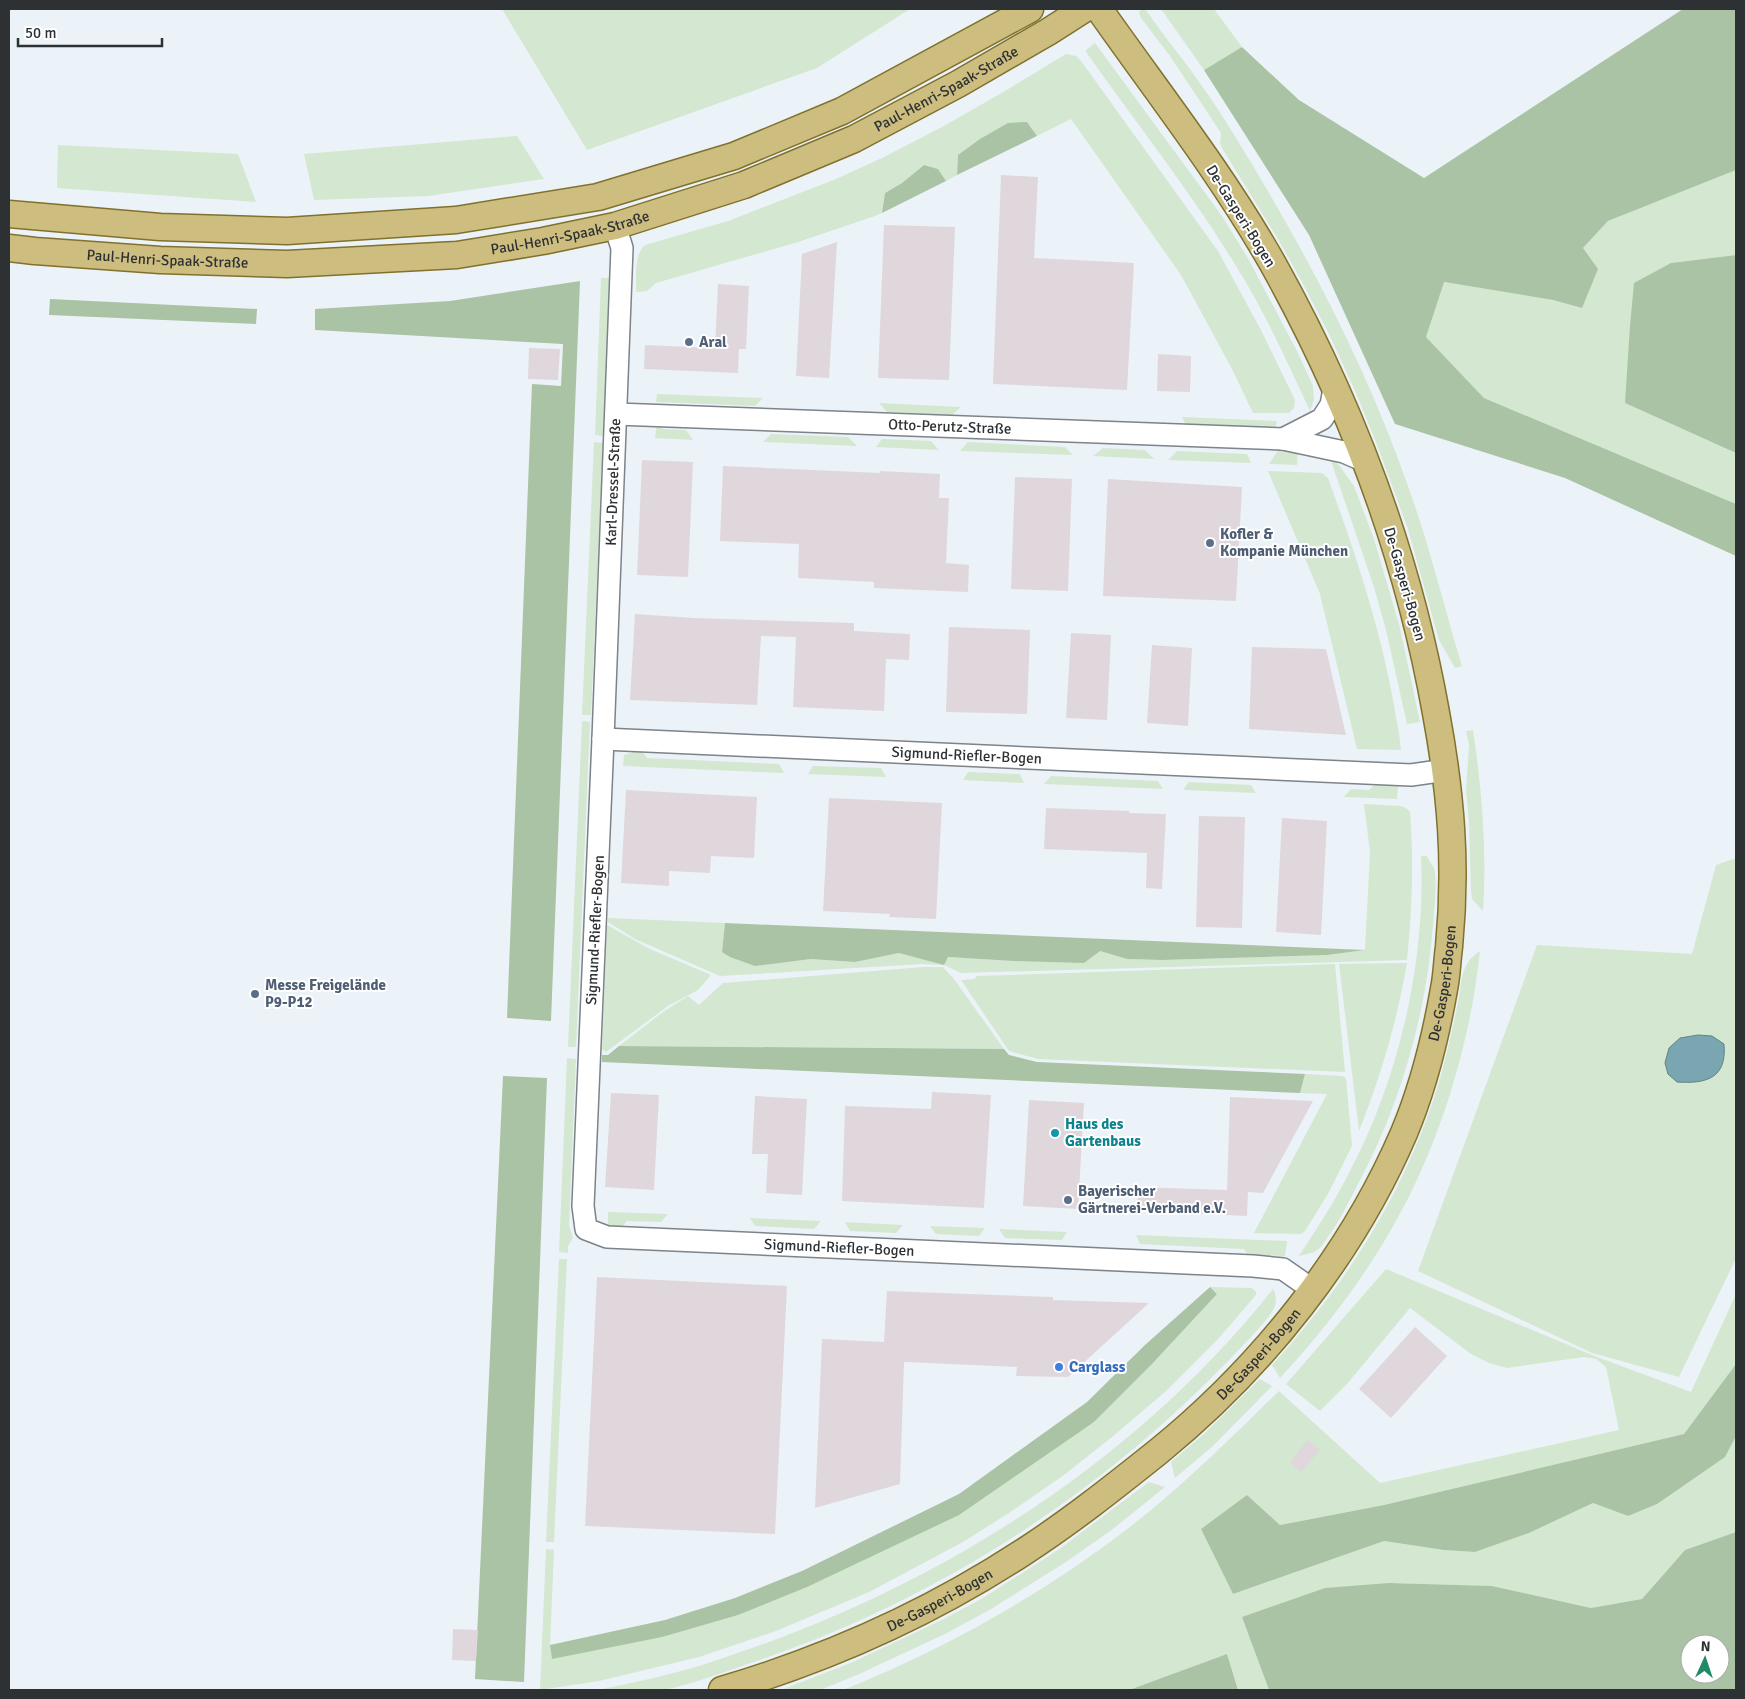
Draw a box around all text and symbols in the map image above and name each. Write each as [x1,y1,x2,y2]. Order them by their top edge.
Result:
scale bar [18,15,161,47]
text: 50 m [25,24,56,42]
street label: Paul-Henri-Spaak-Straße [871,42,1022,136]
street label: De-Gasperi-Bogen [1202,161,1280,271]
street label: Paul-Henri-Spaak-Straße [489,207,652,258]
street label: Paul-Henri-Spaak-Straße [86,246,249,272]
place label: Aral [699,333,727,351]
marker: Aral [683,336,695,348]
street label: Otto-Perutz-Straße [888,415,1012,438]
street label: Karl-Dressel-Straße [602,418,624,546]
place label: Kofler & Kompanie München [1220,525,1348,560]
street label: De-Gasperi-Bogen [1380,525,1430,643]
marker: Kofler & Kompanie München [1204,537,1216,549]
street label: Sigmund-Riefler-Bogen [891,743,1042,768]
street label: Sigmund-Riefler-Bogen [582,854,608,1006]
street label: De-Gasperi-Bogen [1424,925,1460,1043]
place label: Messe Freigelände P9-P12 [265,976,386,1011]
marker: Messe Freigelände P9-P12 [249,988,261,1000]
place label: Haus des Gartenbaus [1065,1115,1141,1150]
marker: Haus des Gartenbaus [1049,1127,1061,1139]
place label: Bayerischer Gärtnerei-Verband e.V. [1078,1182,1226,1217]
marker: Bayerischer Gärtnerei-Verband e.V. [1062,1194,1074,1206]
street label: Sigmund-Riefler-Bogen [764,1235,915,1260]
street label: De-Gasperi-Bogen [1213,1305,1305,1404]
place label: Carglass [1069,1358,1126,1376]
marker: Carglass [1053,1361,1065,1373]
street label: De-Gasperi-Bogen [884,1565,996,1636]
north arrow [1680,1634,1730,1684]
text: N [1700,1638,1711,1655]

